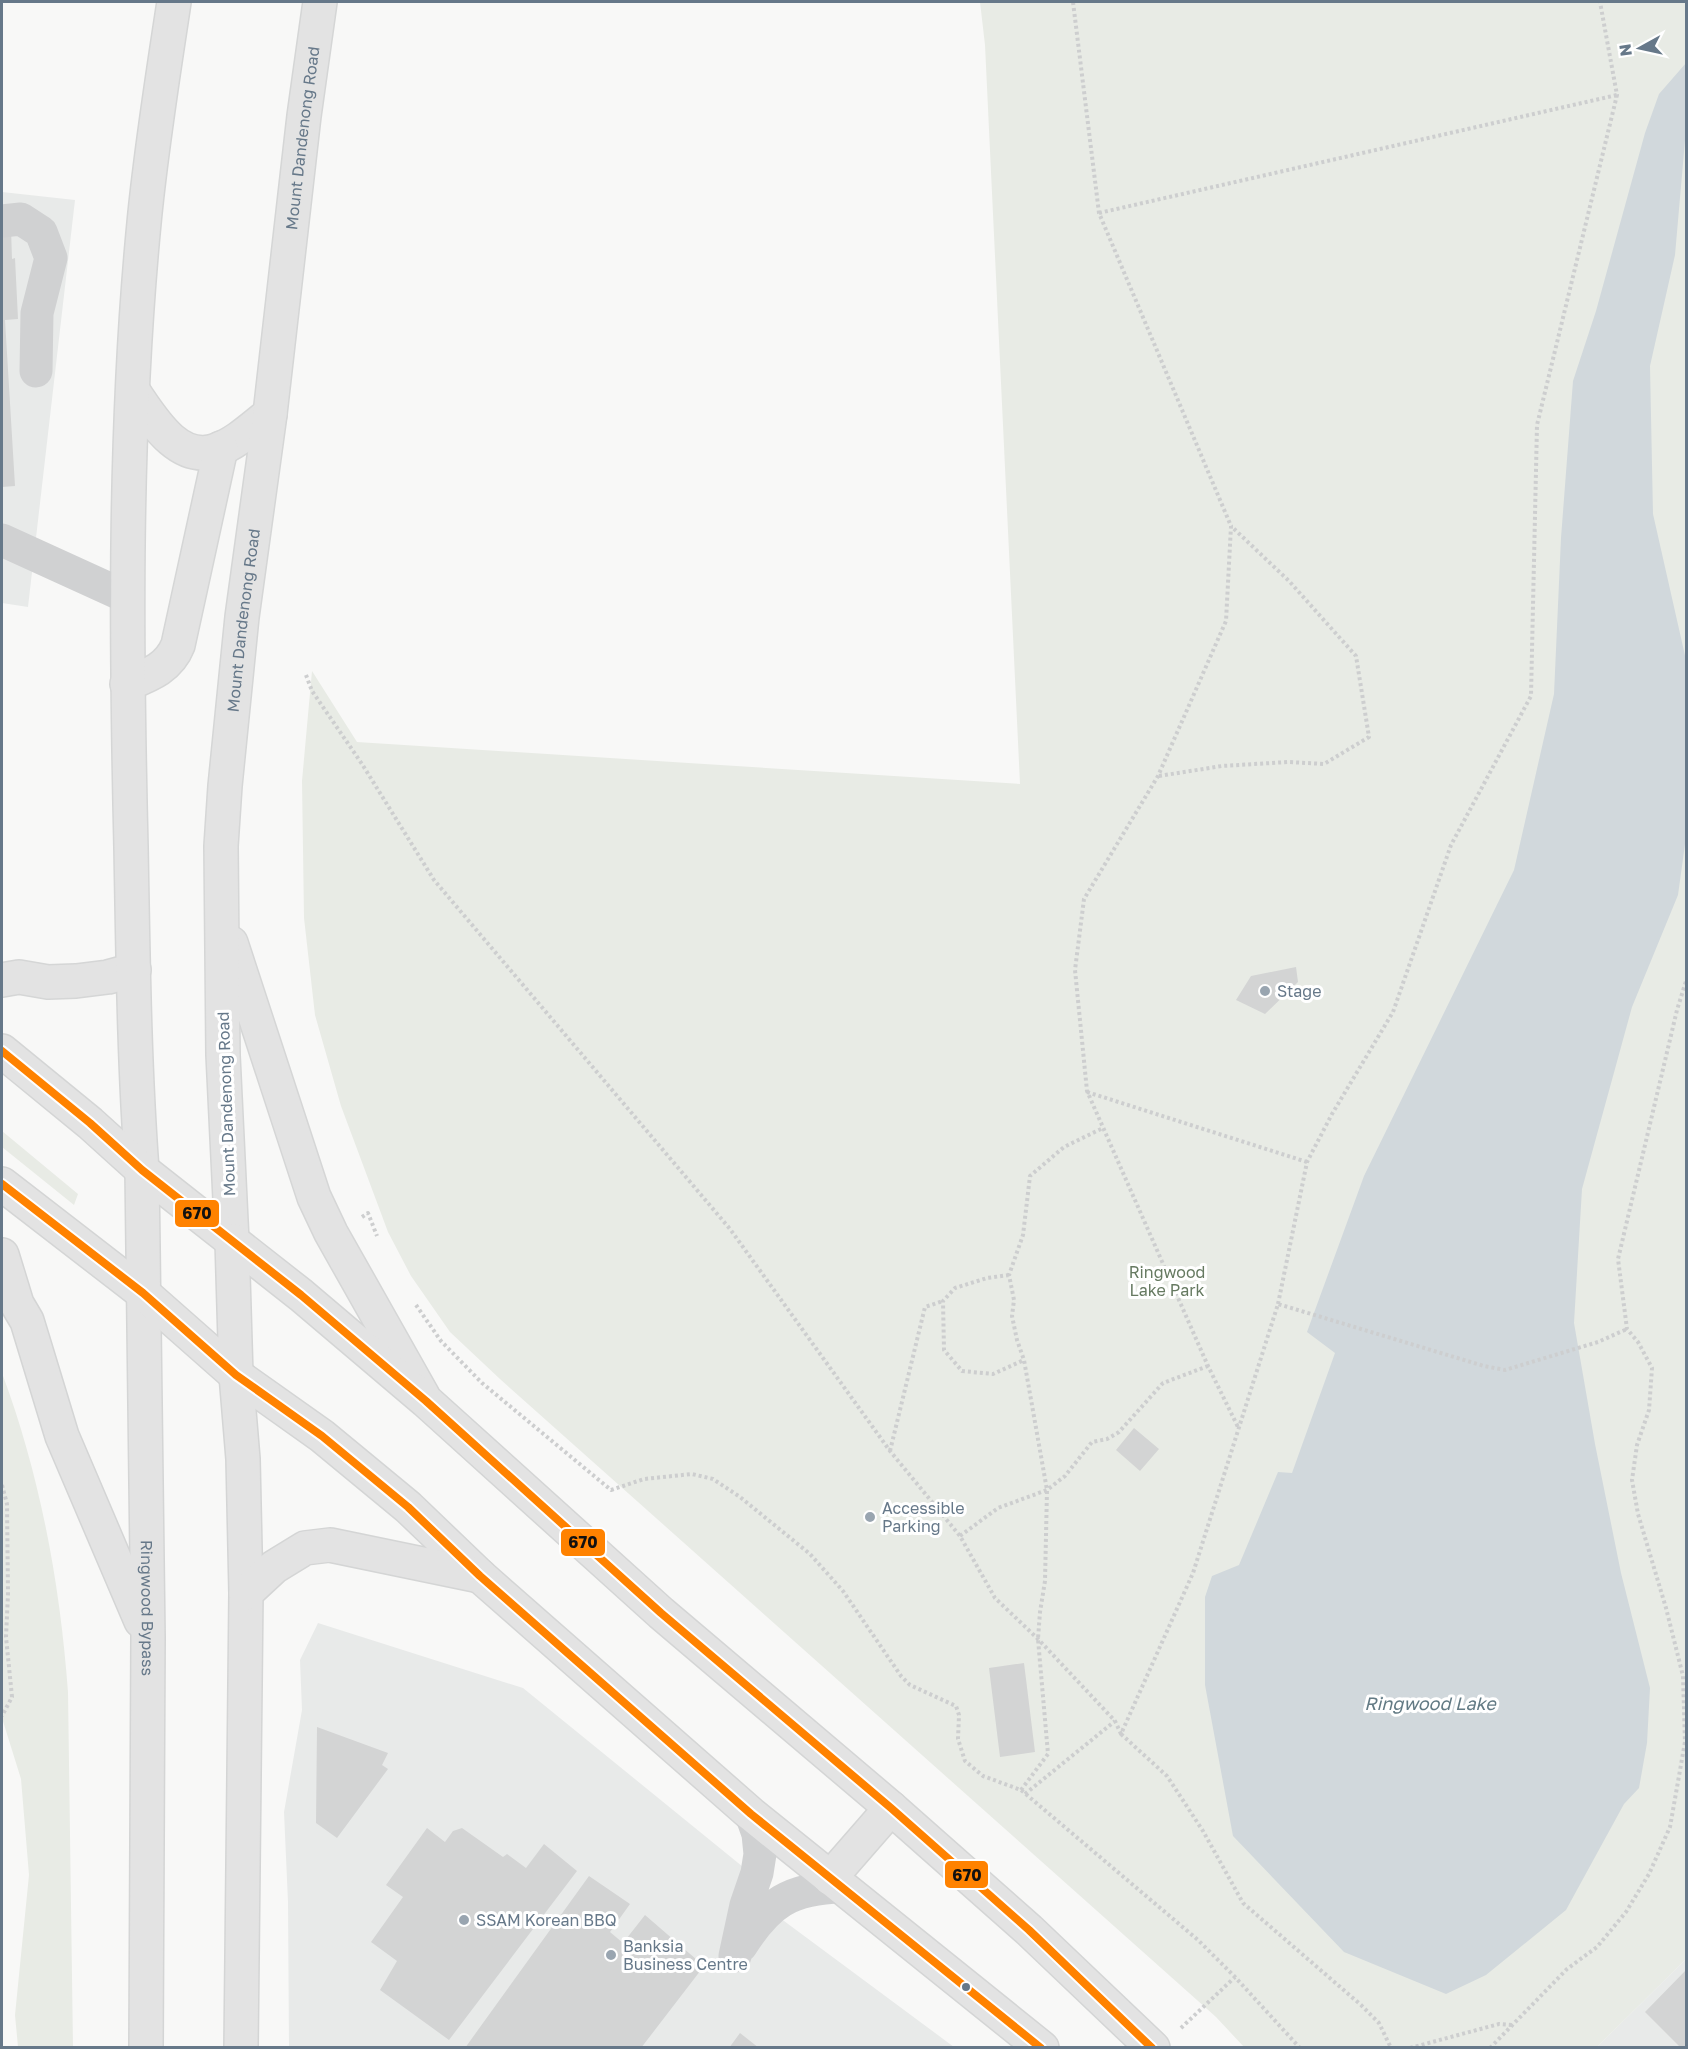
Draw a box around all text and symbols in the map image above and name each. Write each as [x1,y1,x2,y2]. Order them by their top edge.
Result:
north arrow [1610,18,1670,78]
text: N [1614,43,1636,58]
street label: Mount Dandenong Road [281,45,324,231]
street label: Mount Dandenong Road [222,527,264,713]
place label: Stage [1277,981,1321,1001]
marker: Stage [1258,984,1272,998]
street label: Mount Dandenong Road [213,1011,239,1197]
line badge: 670 [174,1199,220,1228]
text: 670 [182,1203,212,1223]
park label: Ringwood Lake Park [1129,1262,1205,1300]
place label: Accessible Parking [882,1498,965,1536]
marker: Accessible Parking [863,1510,877,1524]
line badge: 670 [560,1528,606,1557]
text: 670 [568,1532,598,1552]
street label: Ringwood Bypass [137,1540,158,1676]
water label: Ringwood Lake [1364,1692,1497,1714]
line badge: 670 [944,1860,989,1889]
text: 670 [952,1865,982,1885]
place label: SSAM Korean BBQ [476,1910,617,1930]
marker: SSAM Korean BBQ [457,1913,471,1927]
place label: Banksia Business Centre [623,1936,748,1974]
marker: Banksia Business Centre [604,1948,618,1962]
unlabelled marker [960,1981,972,1993]

